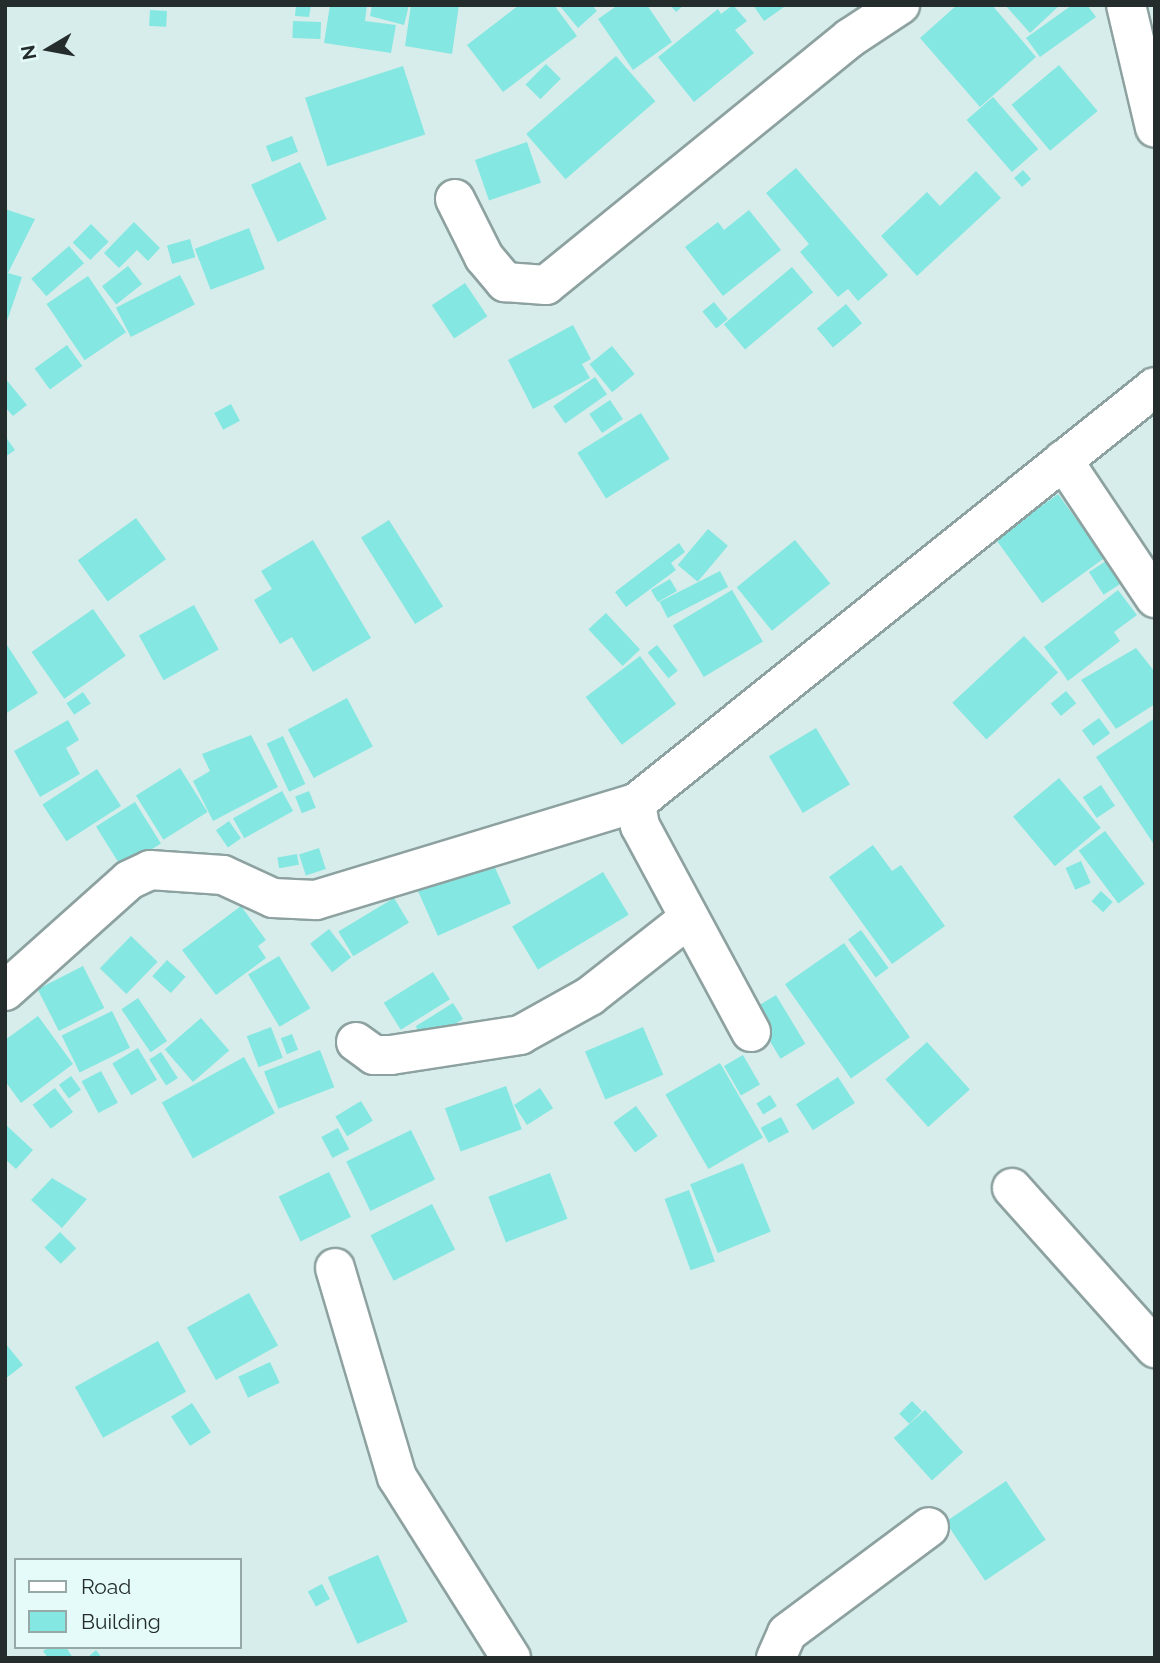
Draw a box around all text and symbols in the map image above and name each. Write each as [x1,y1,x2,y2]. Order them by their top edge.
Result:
north arrow [14,14,84,84]
text: N [16,44,40,62]
legend [14,1558,242,1649]
text: Road [81,1574,131,1599]
text: Building [81,1609,161,1634]

